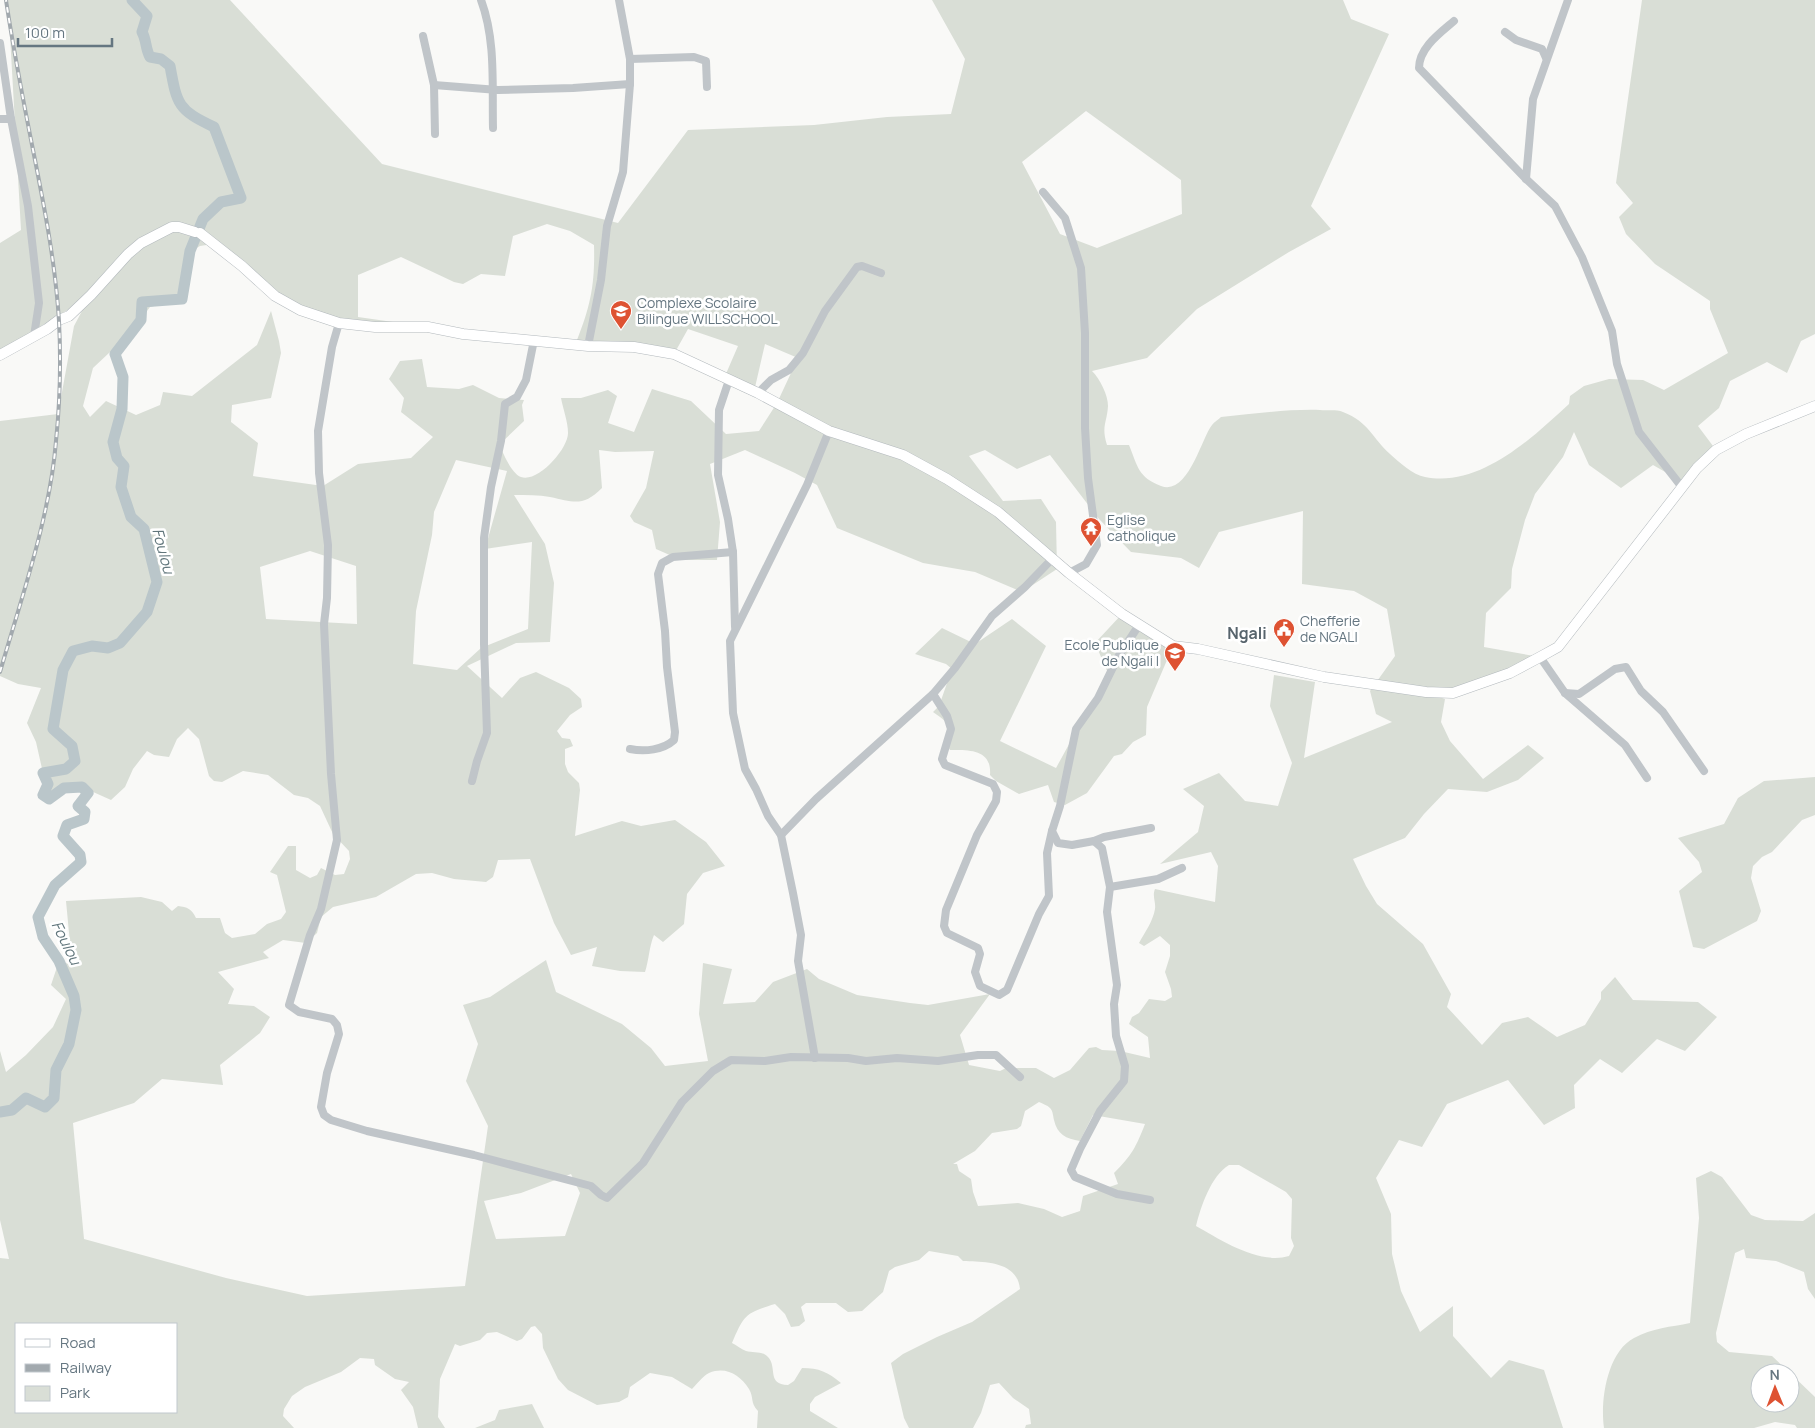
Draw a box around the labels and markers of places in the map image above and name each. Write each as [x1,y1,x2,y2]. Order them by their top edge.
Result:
place label: Complexe Scolaire Bilingue WILLSCHOOL [637,293,778,328]
school or university icon: Complexe Scolaire Bilingue WILLSCHOOL [609,299,633,330]
place label: Eglise catholique [1107,510,1176,545]
temple icon: Eglise catholique [1079,516,1103,547]
place label: Chefferie de NGALI [1300,611,1360,646]
public building icon: Chefferie de NGALI [1272,617,1296,648]
place label: Ecole Publique de Ngali I [1065,635,1159,670]
school or university icon: Ecole Publique de Ngali I [1163,641,1187,672]

